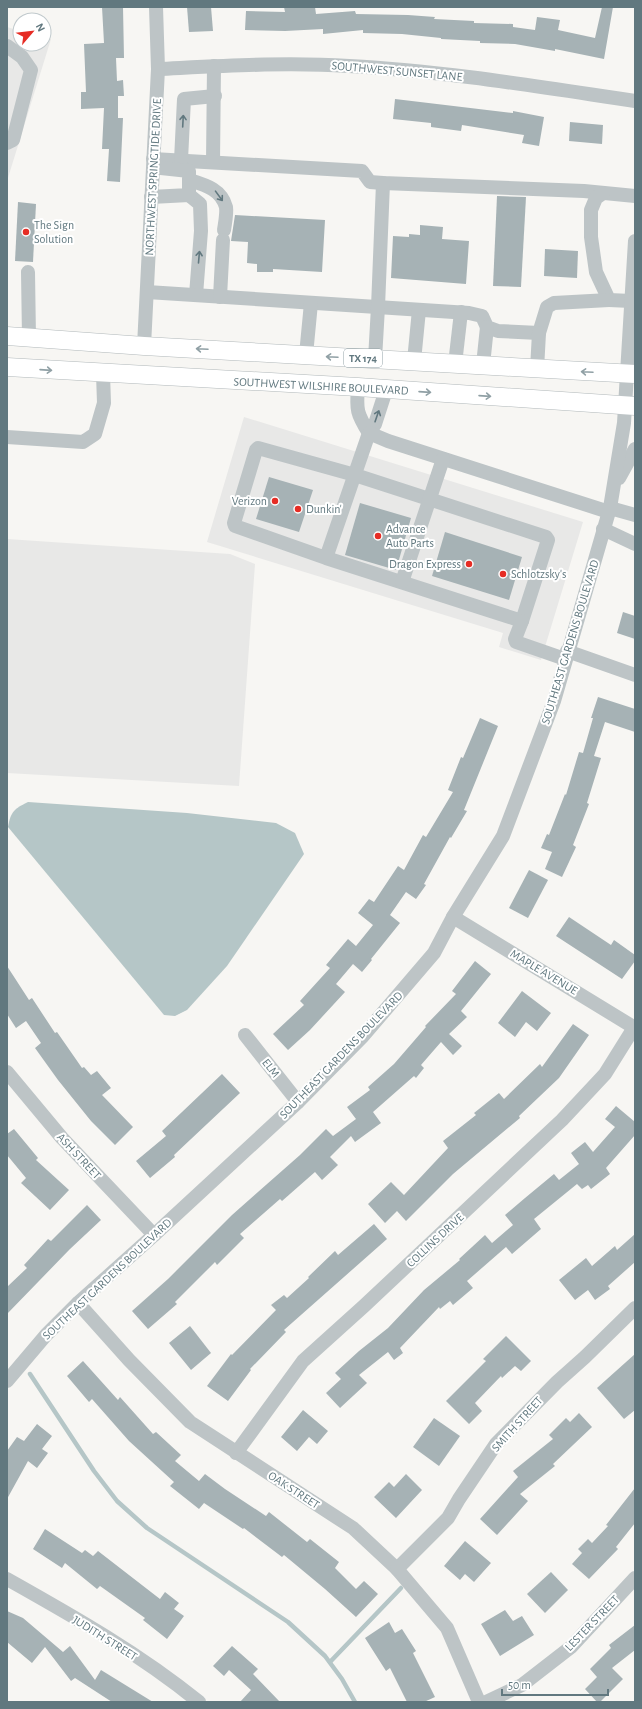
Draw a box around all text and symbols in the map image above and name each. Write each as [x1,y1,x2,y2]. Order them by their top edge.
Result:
north arrow [12,12,52,52]
text: N [34,22,47,34]
street label: SOUTHWEST SUNSET LANE [331,59,463,83]
street label: NORTHWEST SPRINGTIDE DRIVE [143,98,163,256]
one-way arrow [179,115,186,128]
one-way arrow [215,191,223,202]
place label: The Sign Solution [34,219,74,245]
marker: The Sign Solution [21,227,31,237]
one-way arrow [195,251,203,264]
one-way arrow [196,346,209,353]
road number: TX 174 [344,349,382,367]
one-way arrow [326,353,339,360]
one-way arrow [39,366,52,373]
one-way arrow [581,368,594,375]
street label: SOUTHWEST WILSHIRE BOULEVARD [233,375,409,397]
one-way arrow [418,389,431,396]
one-way arrow [478,393,491,400]
one-way arrow [374,410,381,423]
place label: Verizon [232,495,267,507]
marker: Verizon [270,496,280,506]
place label: Dunkin' [306,503,342,515]
marker: Dunkin' [293,504,303,514]
place label: Advance Auto Parts [386,523,434,549]
marker: Advance Auto Parts [373,531,383,541]
place label: Dragon Express [389,558,461,570]
street label: SOUTHEAST GARDENS BOULEVARD [539,558,601,726]
marker: Dragon Express [464,559,474,569]
place label: Schlotzsky's [511,568,566,581]
marker: Schlotzsky's [498,569,508,579]
street label: MAPLE AVENUE [508,947,580,997]
street label: SOUTHEAST GARDENS BOULEVARD [277,989,405,1121]
street label: ELM [260,1056,282,1080]
street label: ASH STREET [55,1131,103,1181]
street label: COLLINS DRIVE [404,1211,466,1269]
street label: SOUTHEAST GARDENS BOULEVARD [40,1216,174,1342]
street label: SMITH STREET [489,1394,545,1454]
street label: OAK STREET [266,1469,322,1511]
street label: LESTER STREET [563,1593,621,1653]
street label: JUDITH STREET [71,1613,139,1663]
scale bar [502,1671,608,1697]
text: 50 m [508,1679,531,1691]

